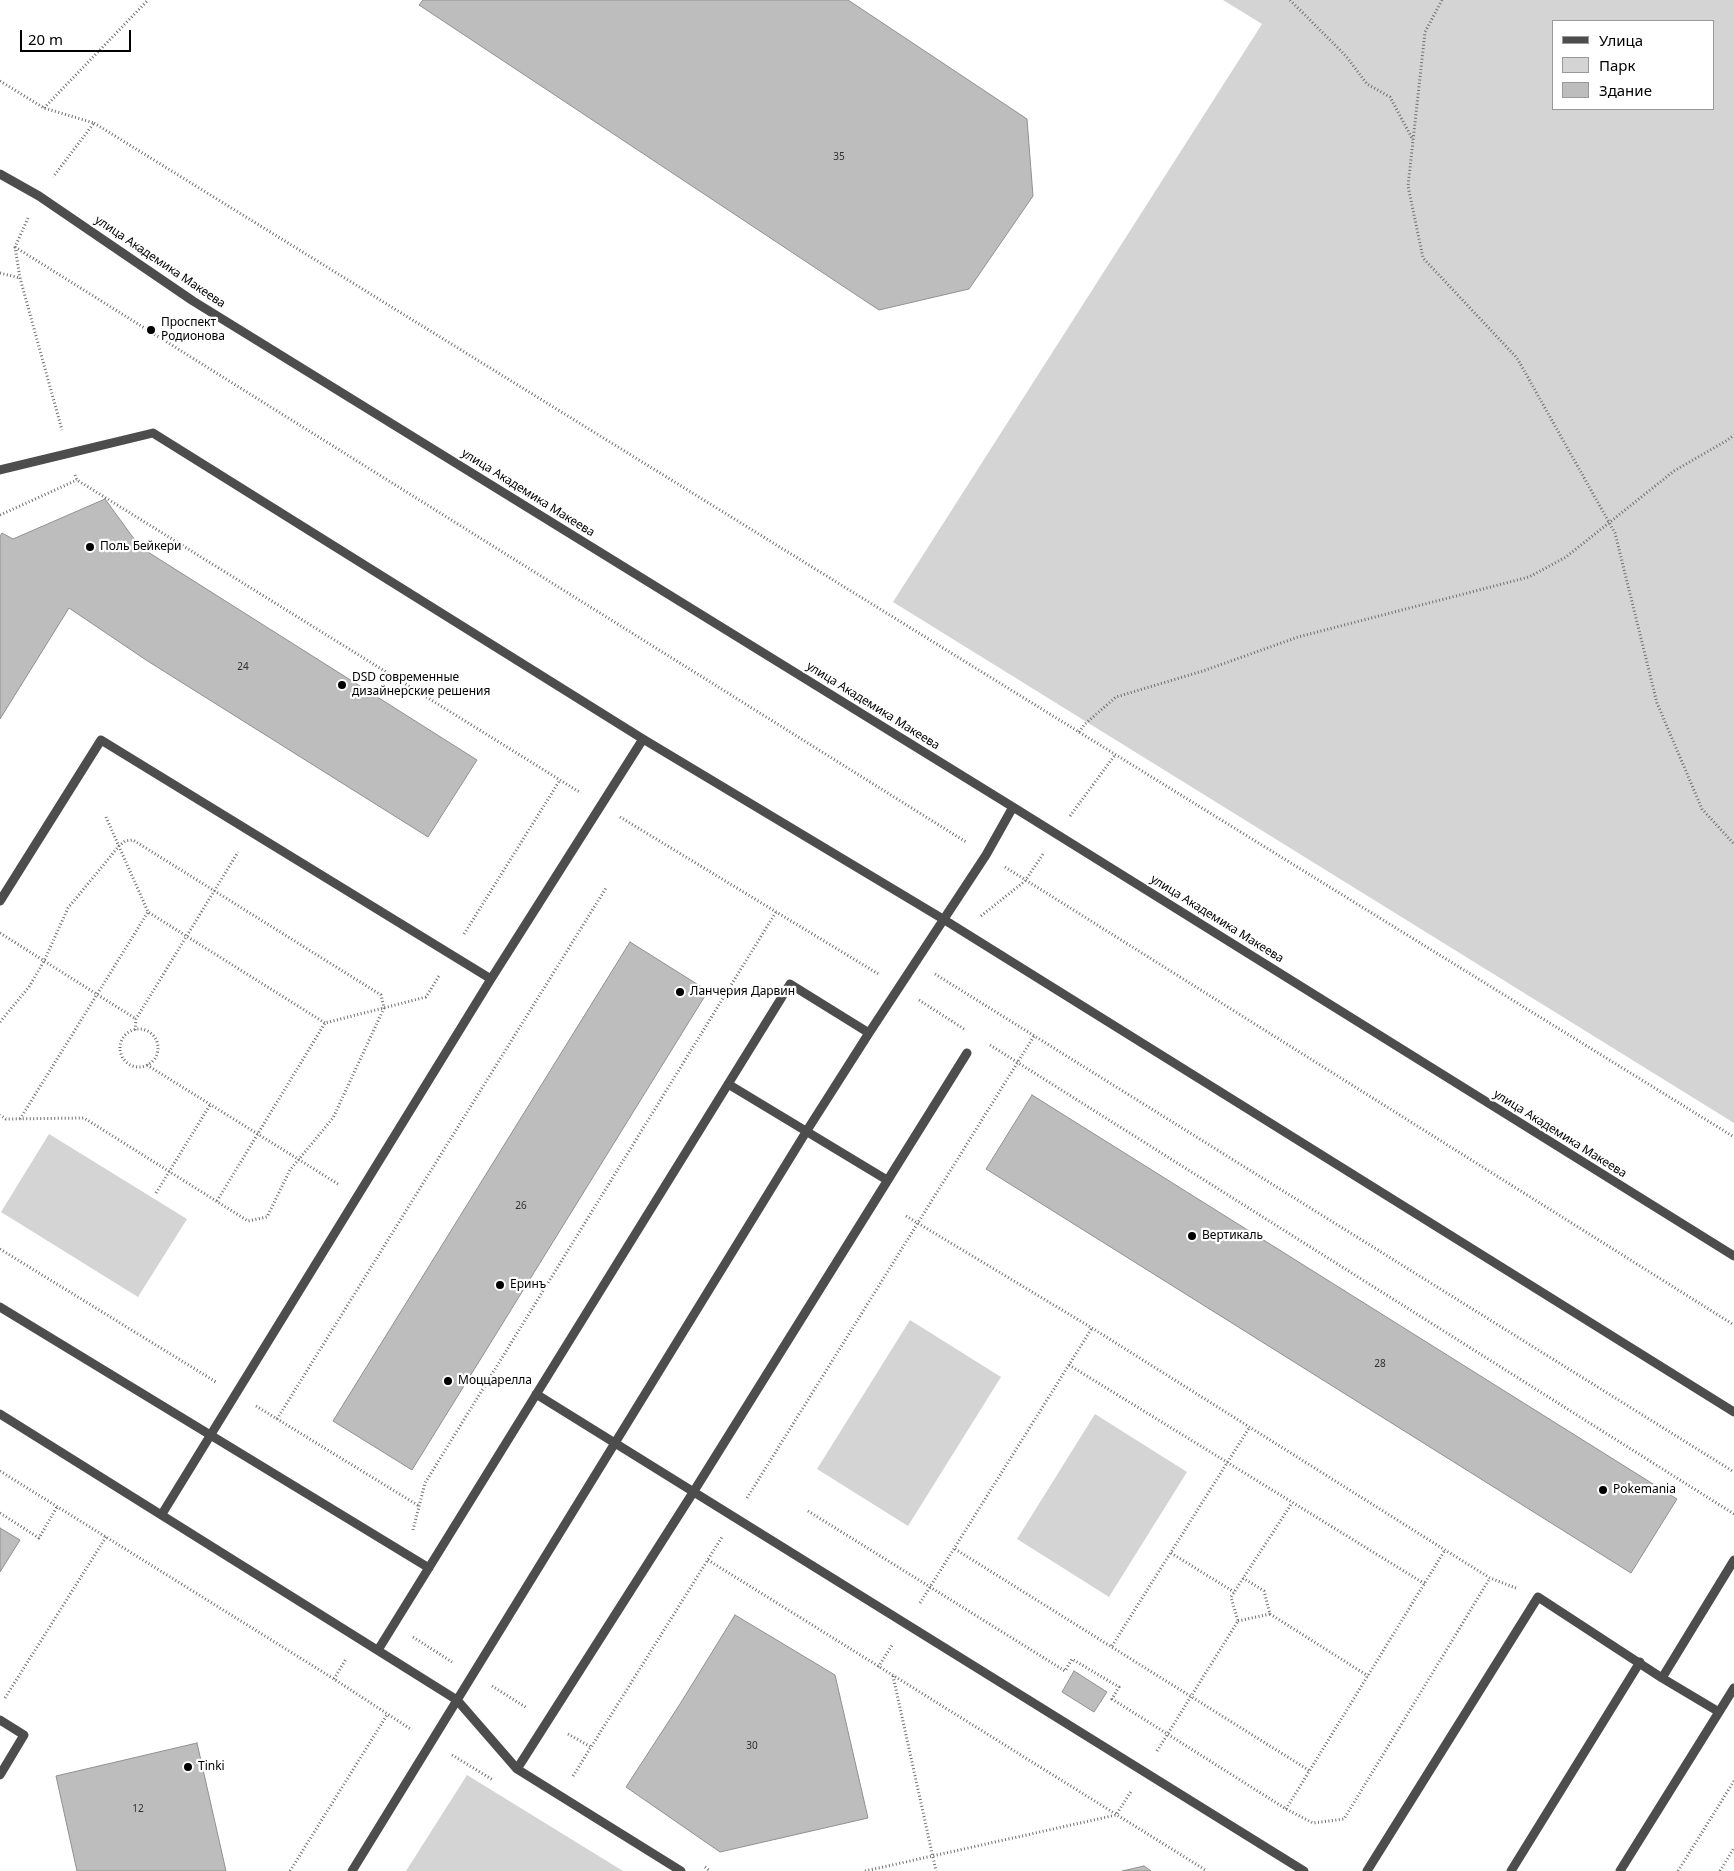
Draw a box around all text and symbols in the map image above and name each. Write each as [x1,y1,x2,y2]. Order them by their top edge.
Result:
scale bar [22,20,134,52]
legend [1552,20,1714,110]
text: 20 m [28,29,63,49]
text: Улица [1599,30,1643,50]
text: Парк [1599,55,1635,75]
text: Здание [1599,80,1652,100]
house number: 35 [833,151,845,163]
street label: улица Академика Макеева [92,213,228,311]
place label: Проспект Родионова [161,316,225,344]
marker: Проспект Родионова [145,324,157,336]
street label: улица Академика Макеева [459,446,597,540]
place label: Поль Бейкери [100,540,182,554]
marker: Поль Бейкери [84,541,96,553]
street label: улица Академика Макеева [804,659,942,753]
house number: 24 [237,661,249,673]
place label: DSD современные дизайнерские решения [352,671,490,699]
marker: DSD современные дизайнерские решения [336,679,348,691]
street label: улица Академика Макеева [1148,872,1286,966]
place label: Ланчерия Дарвин [690,985,795,999]
marker: Ланчерия Дарвин [674,986,686,998]
street label: улица Академика Макеева [1491,1087,1629,1181]
house number: 26 [515,1200,527,1212]
place label: Вертикаль [1202,1229,1263,1243]
marker: Вертикаль [1186,1230,1198,1242]
place label: Еринъ [510,1278,546,1292]
marker: Еринъ [494,1279,506,1291]
house number: 28 [1374,1358,1386,1370]
place label: Моццарелла [458,1374,532,1388]
marker: Моццарелла [442,1375,454,1387]
place label: Pokemania [1613,1483,1676,1497]
marker: Pokemania [1597,1484,1609,1496]
house number: 30 [746,1740,758,1752]
place label: Tinki [198,1760,225,1774]
marker: Tinki [182,1761,194,1773]
house number: 12 [132,1803,144,1815]

